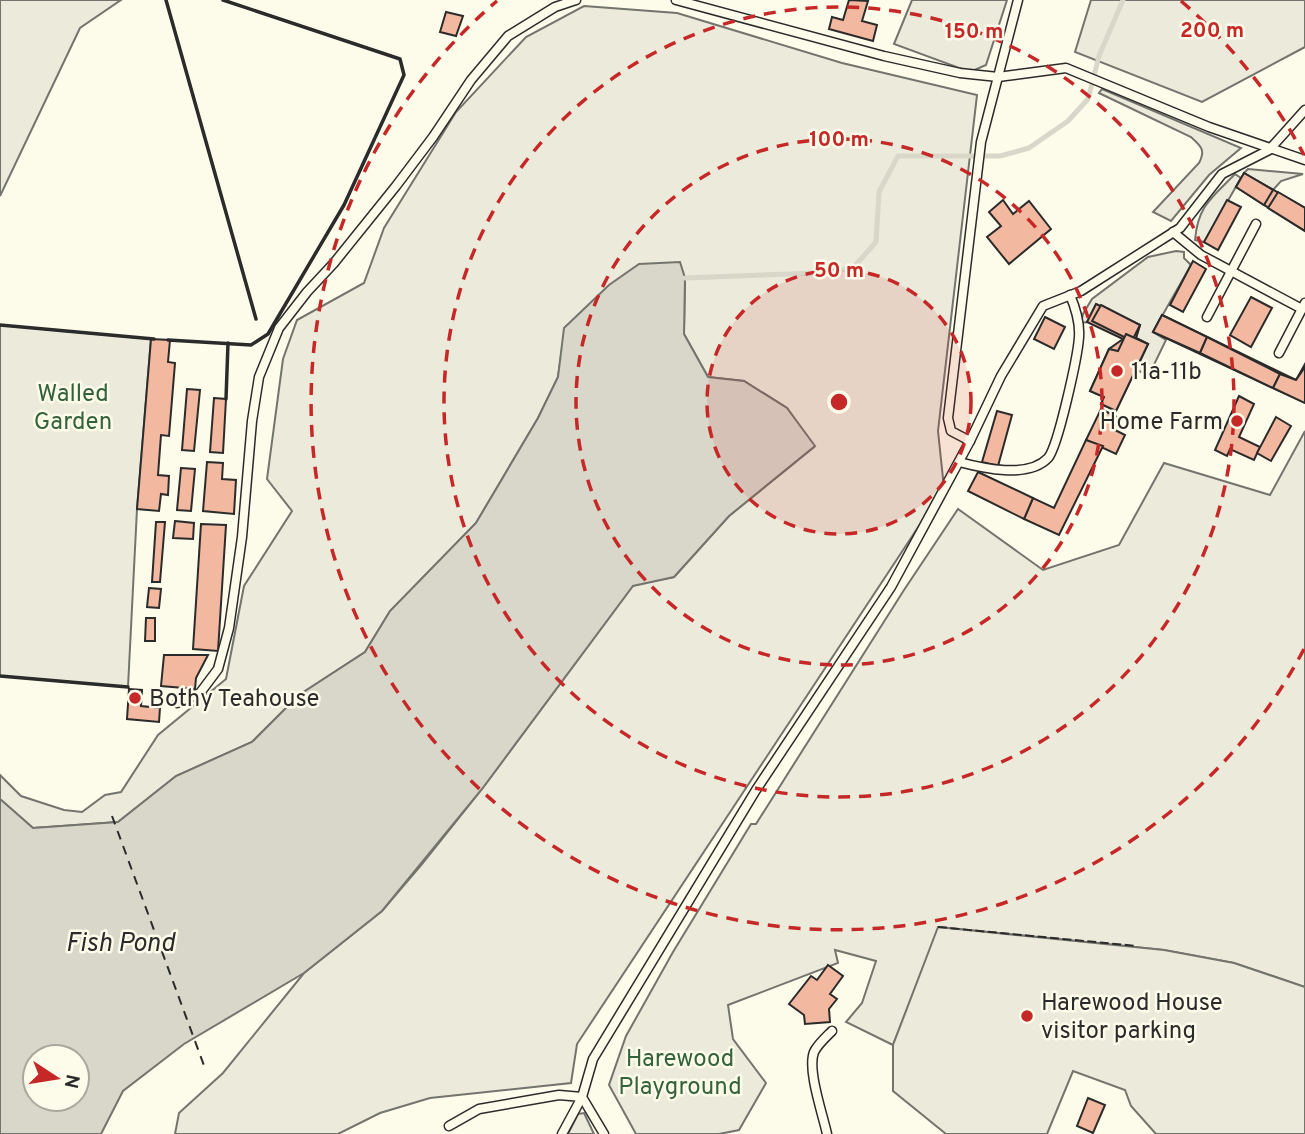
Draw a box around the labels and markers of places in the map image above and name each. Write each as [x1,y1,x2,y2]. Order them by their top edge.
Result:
place label: 11a-11b [1131,358,1202,388]
marker: 11a-11b [1109,363,1125,379]
centre of rings [827,390,851,414]
place label: Home Farm [1100,408,1223,438]
marker: Home Farm [1229,413,1245,429]
place label: Bothy Teahouse [149,685,320,715]
marker: Bothy Teahouse [127,690,143,706]
place label: Harewood House visitor parking [1041,989,1223,1047]
marker: Harewood House visitor parking [1019,1008,1035,1024]

